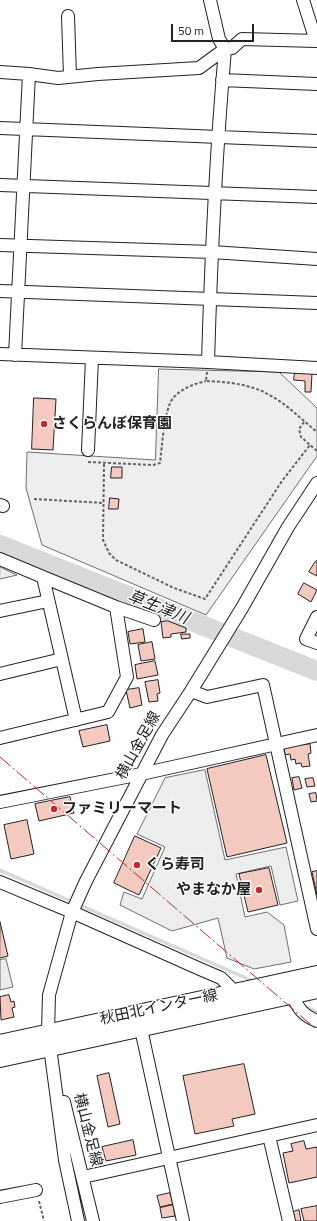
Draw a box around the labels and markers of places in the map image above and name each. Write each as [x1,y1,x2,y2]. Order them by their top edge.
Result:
place label: さくらんぼ保育園 [52,415,172,433]
marker: さくらんぼ保育園 [39,419,49,429]
place label: ファミリーマート [62,800,182,818]
marker: ファミリーマート [49,804,59,814]
place label: くら寿司 [145,856,205,874]
marker: くら寿司 [132,860,142,870]
place label: やまなか屋 [176,881,251,899]
marker: やまなか屋 [254,885,264,895]

